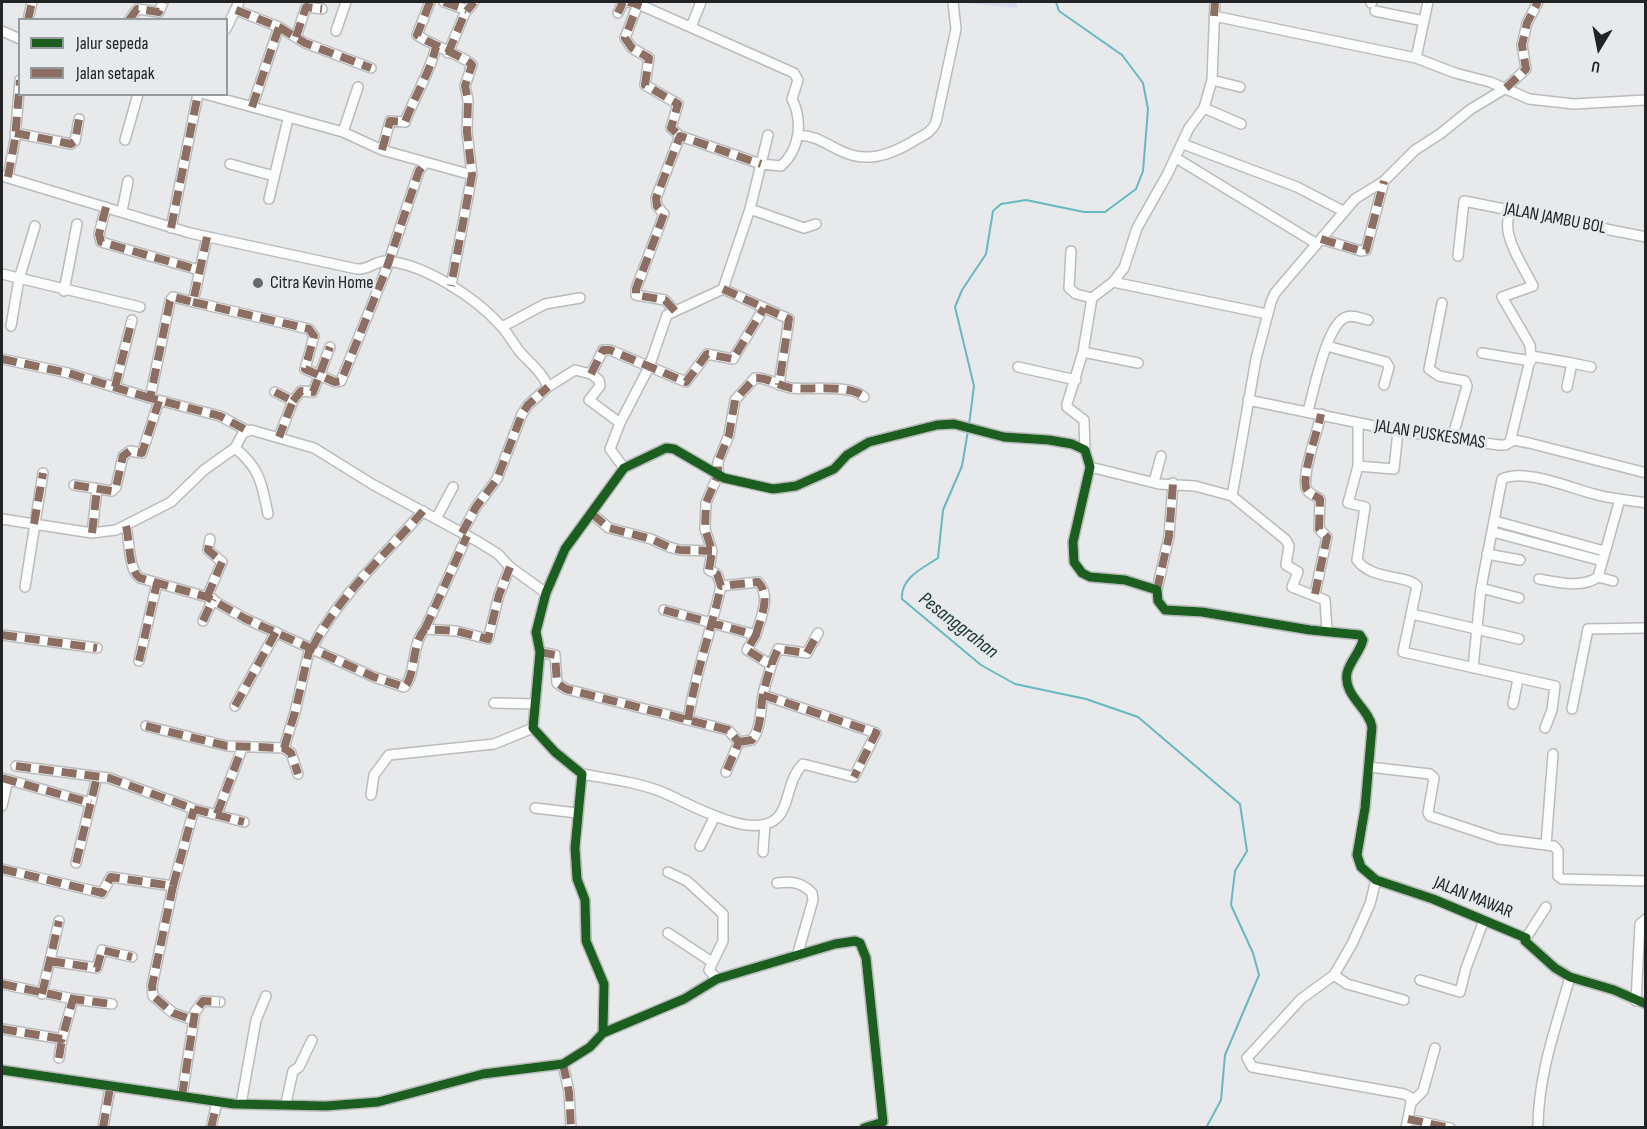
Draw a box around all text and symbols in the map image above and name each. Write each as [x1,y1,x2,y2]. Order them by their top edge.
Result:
legend [18,18,228,96]
north arrow [1569,18,1629,78]
text: Jalur sepeda [76,33,148,54]
text: U [1590,56,1602,76]
text: Jalan setapak [76,63,155,84]
street label: JALAN JAMBU BOL [1502,199,1608,239]
place label: Citra Kevin Home [270,272,373,294]
marker: Citra Kevin Home [251,276,265,290]
street label: JALAN PUSKESMAS [1373,416,1487,454]
water label: Pesanggrahan [914,588,1002,664]
street label: JALAN MAWAR [1430,872,1516,924]

